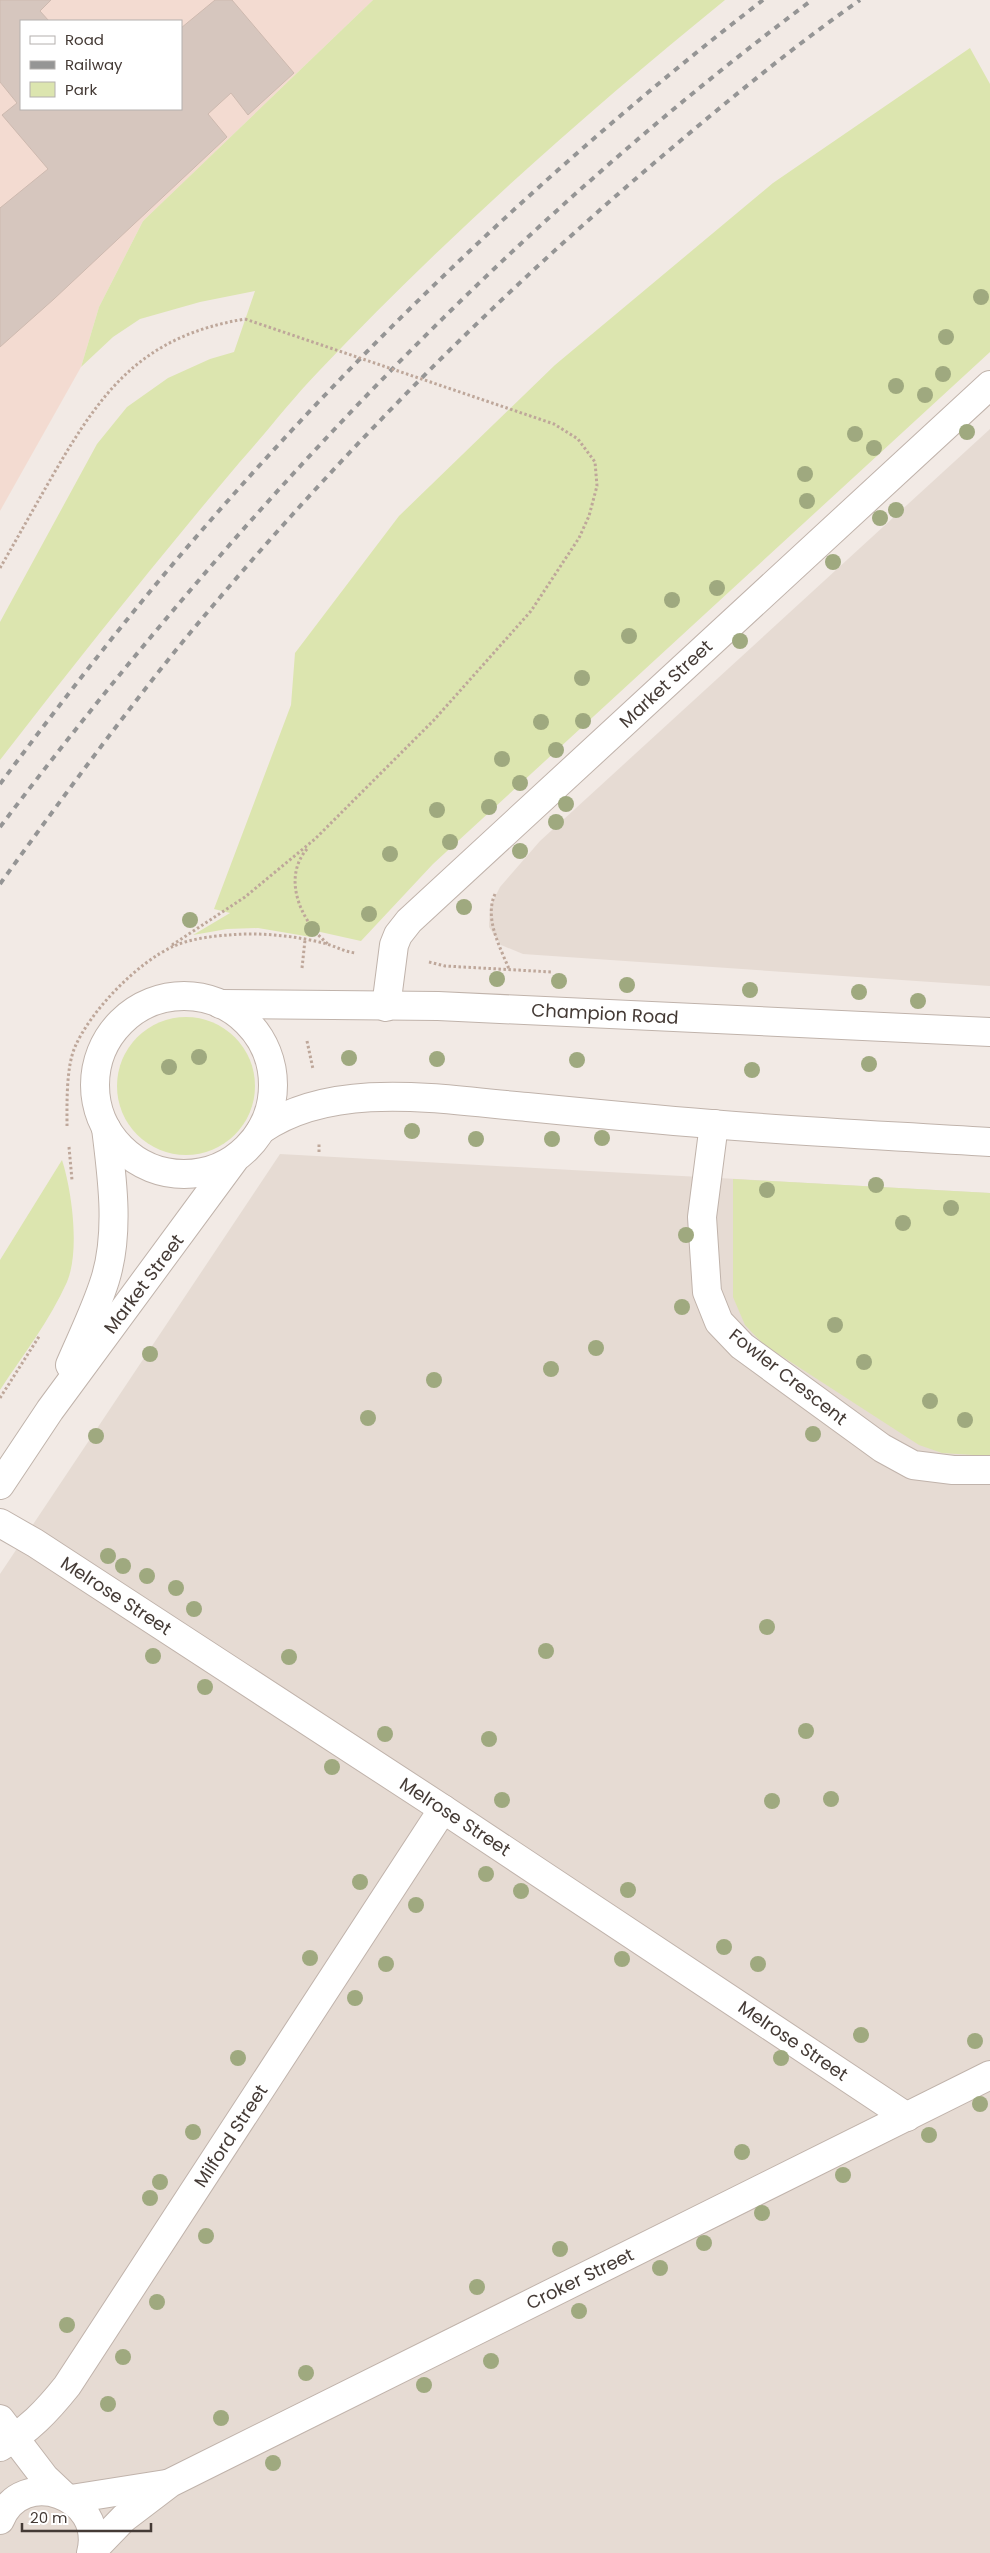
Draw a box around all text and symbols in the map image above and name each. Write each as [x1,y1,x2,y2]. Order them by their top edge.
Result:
legend [20,20,182,110]
text: Road [65,29,104,50]
text: Railway [65,54,123,75]
text: Park [65,79,97,100]
street label: Market Street [614,634,718,733]
street label: Champion Road [531,997,679,1030]
street label: Market Street [98,1229,189,1339]
street label: Fowler Crescent [724,1322,853,1431]
street label: Melrose Street [56,1550,176,1641]
street label: Melrose Street [395,1771,515,1862]
street label: Melrose Street [733,1995,853,2087]
street label: Milford Street [188,2079,273,2192]
street label: Croker Street [522,2242,638,2315]
scale bar [22,2500,151,2532]
text: 20 m [30,2507,68,2528]

